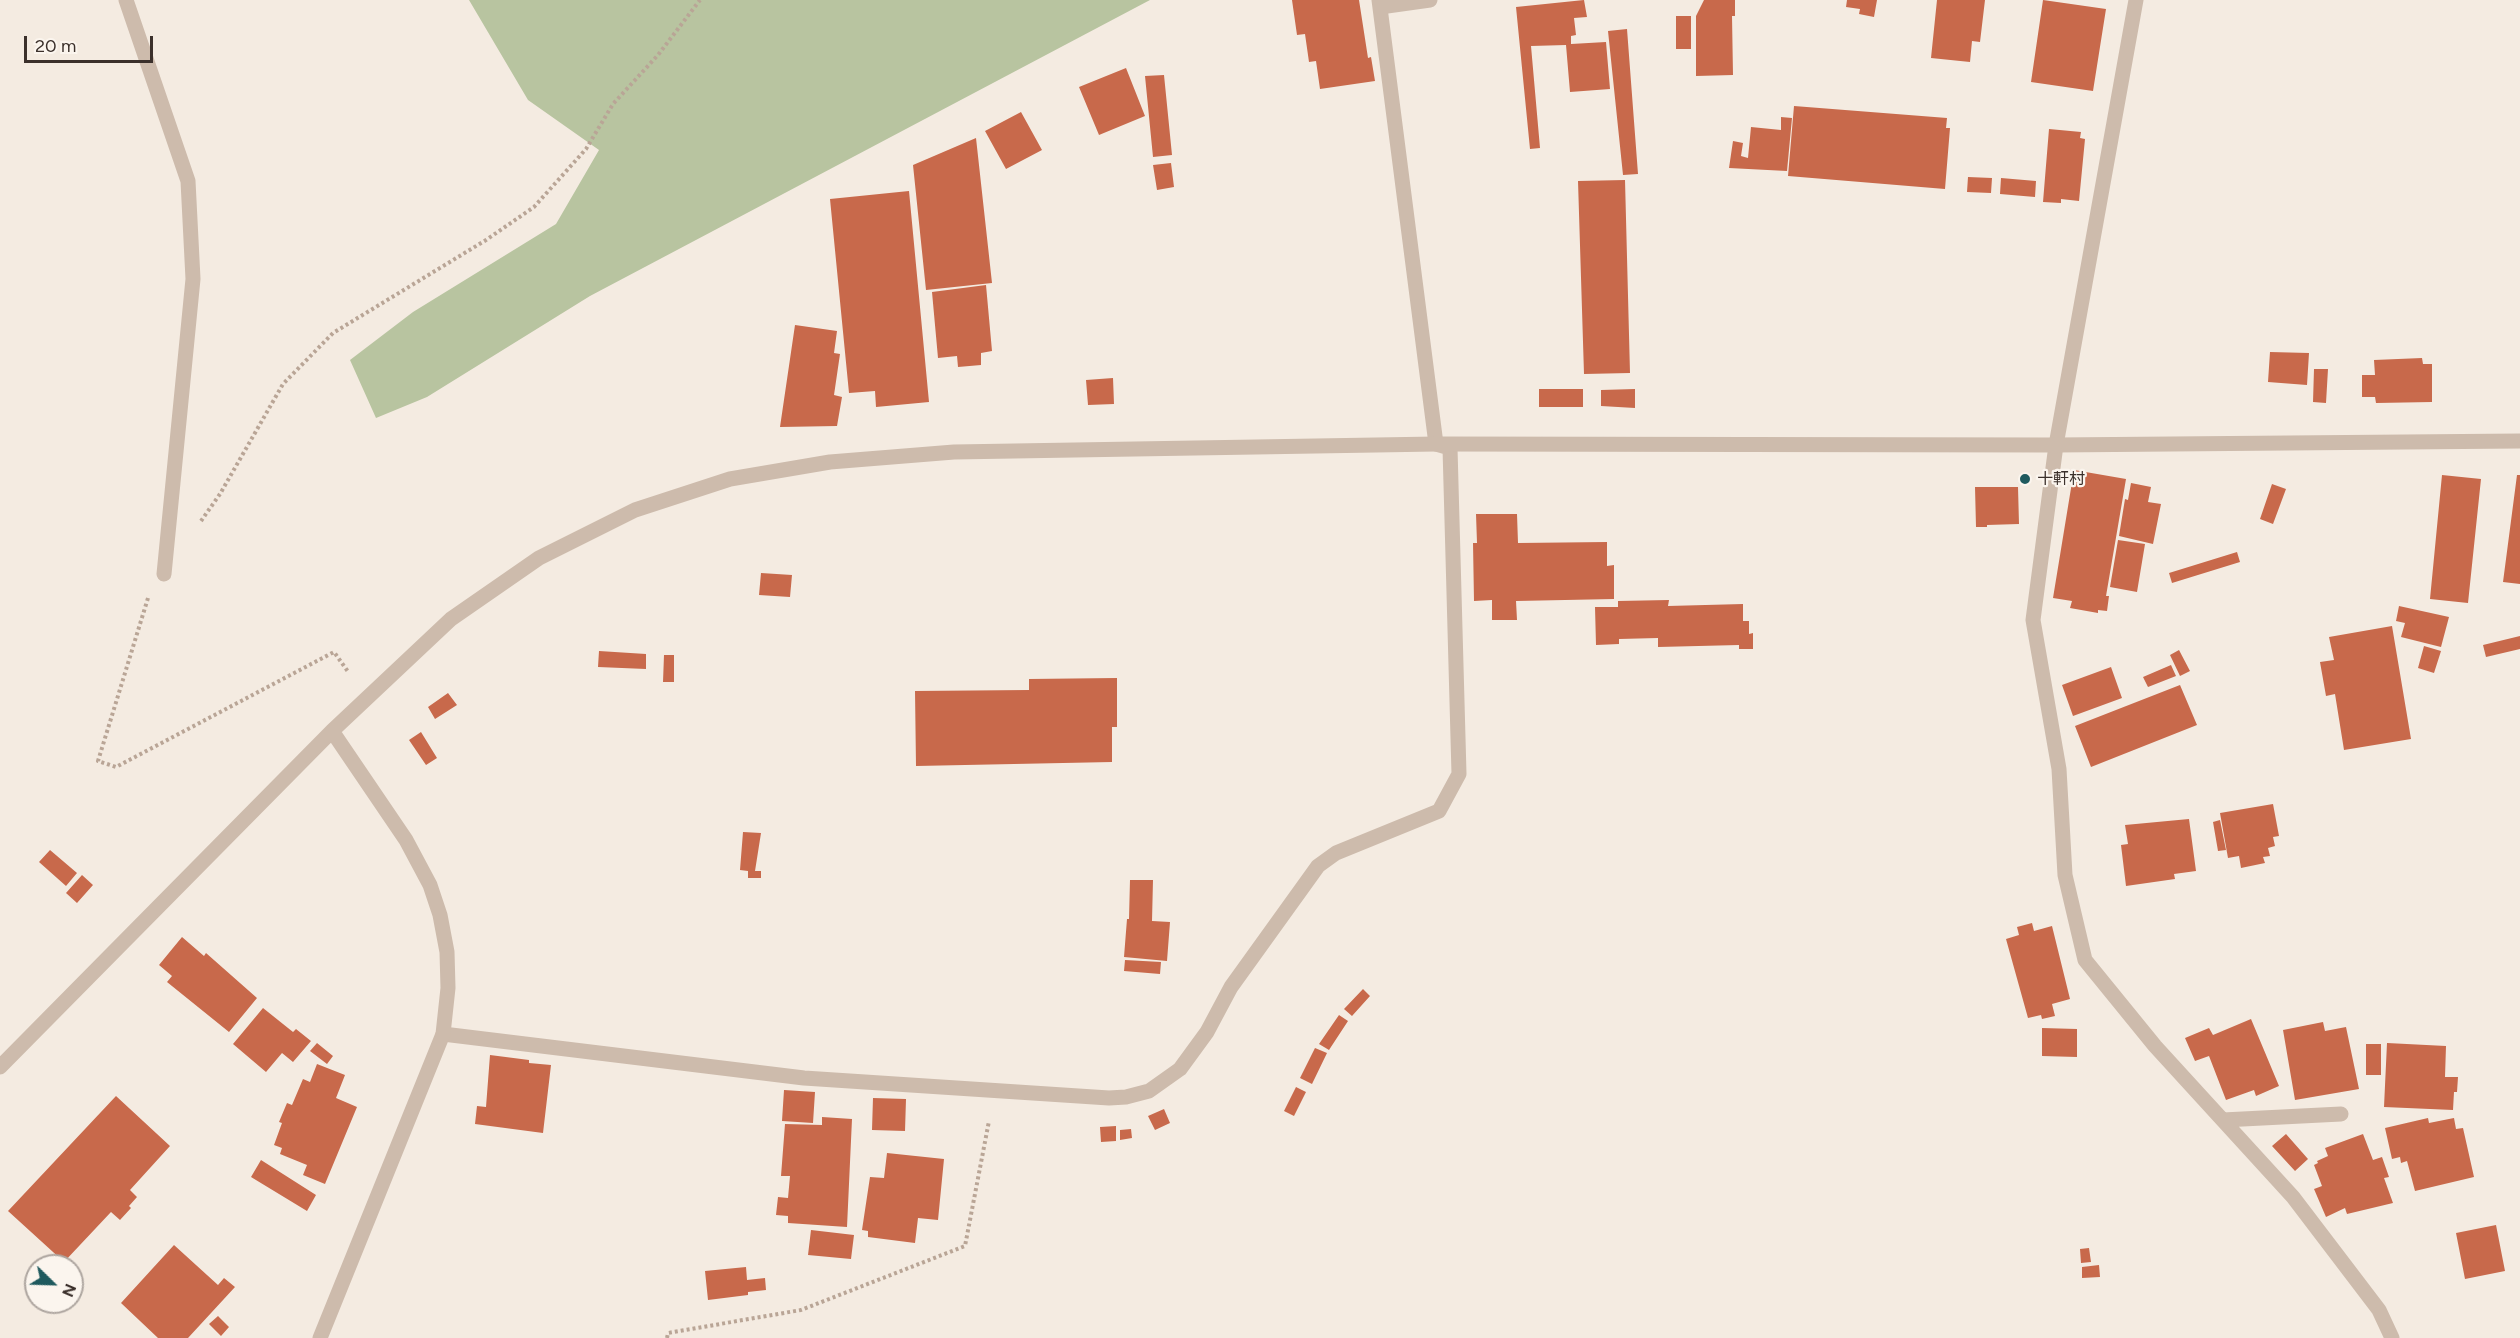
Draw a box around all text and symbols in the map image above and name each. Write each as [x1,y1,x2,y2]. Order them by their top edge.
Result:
scale bar [27,24,156,62]
text: 20 m [35,35,76,57]
place label: 十軒村 [2037,469,2085,489]
marker: 十軒村 [2018,472,2032,486]
north arrow [24,1254,84,1314]
text: N [58,1281,80,1300]

